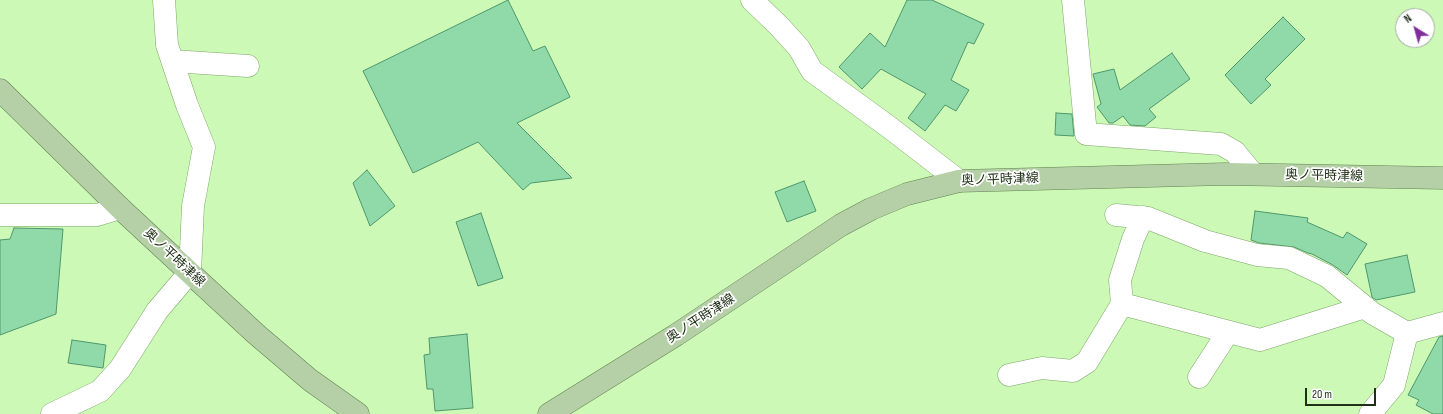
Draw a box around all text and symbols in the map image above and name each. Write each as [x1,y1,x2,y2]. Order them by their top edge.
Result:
north arrow [1395,8,1435,48]
text: N [1402,12,1414,26]
street label: 奥ノ平時津線 [1285,168,1363,184]
street label: 奥ノ平時津線 [961,171,1039,189]
street label: 奥ノ平時津線 [140,226,208,290]
street label: 奥ノ平時津線 [664,291,738,347]
scale bar [1307,380,1378,406]
text: 20 m [1312,387,1332,402]

